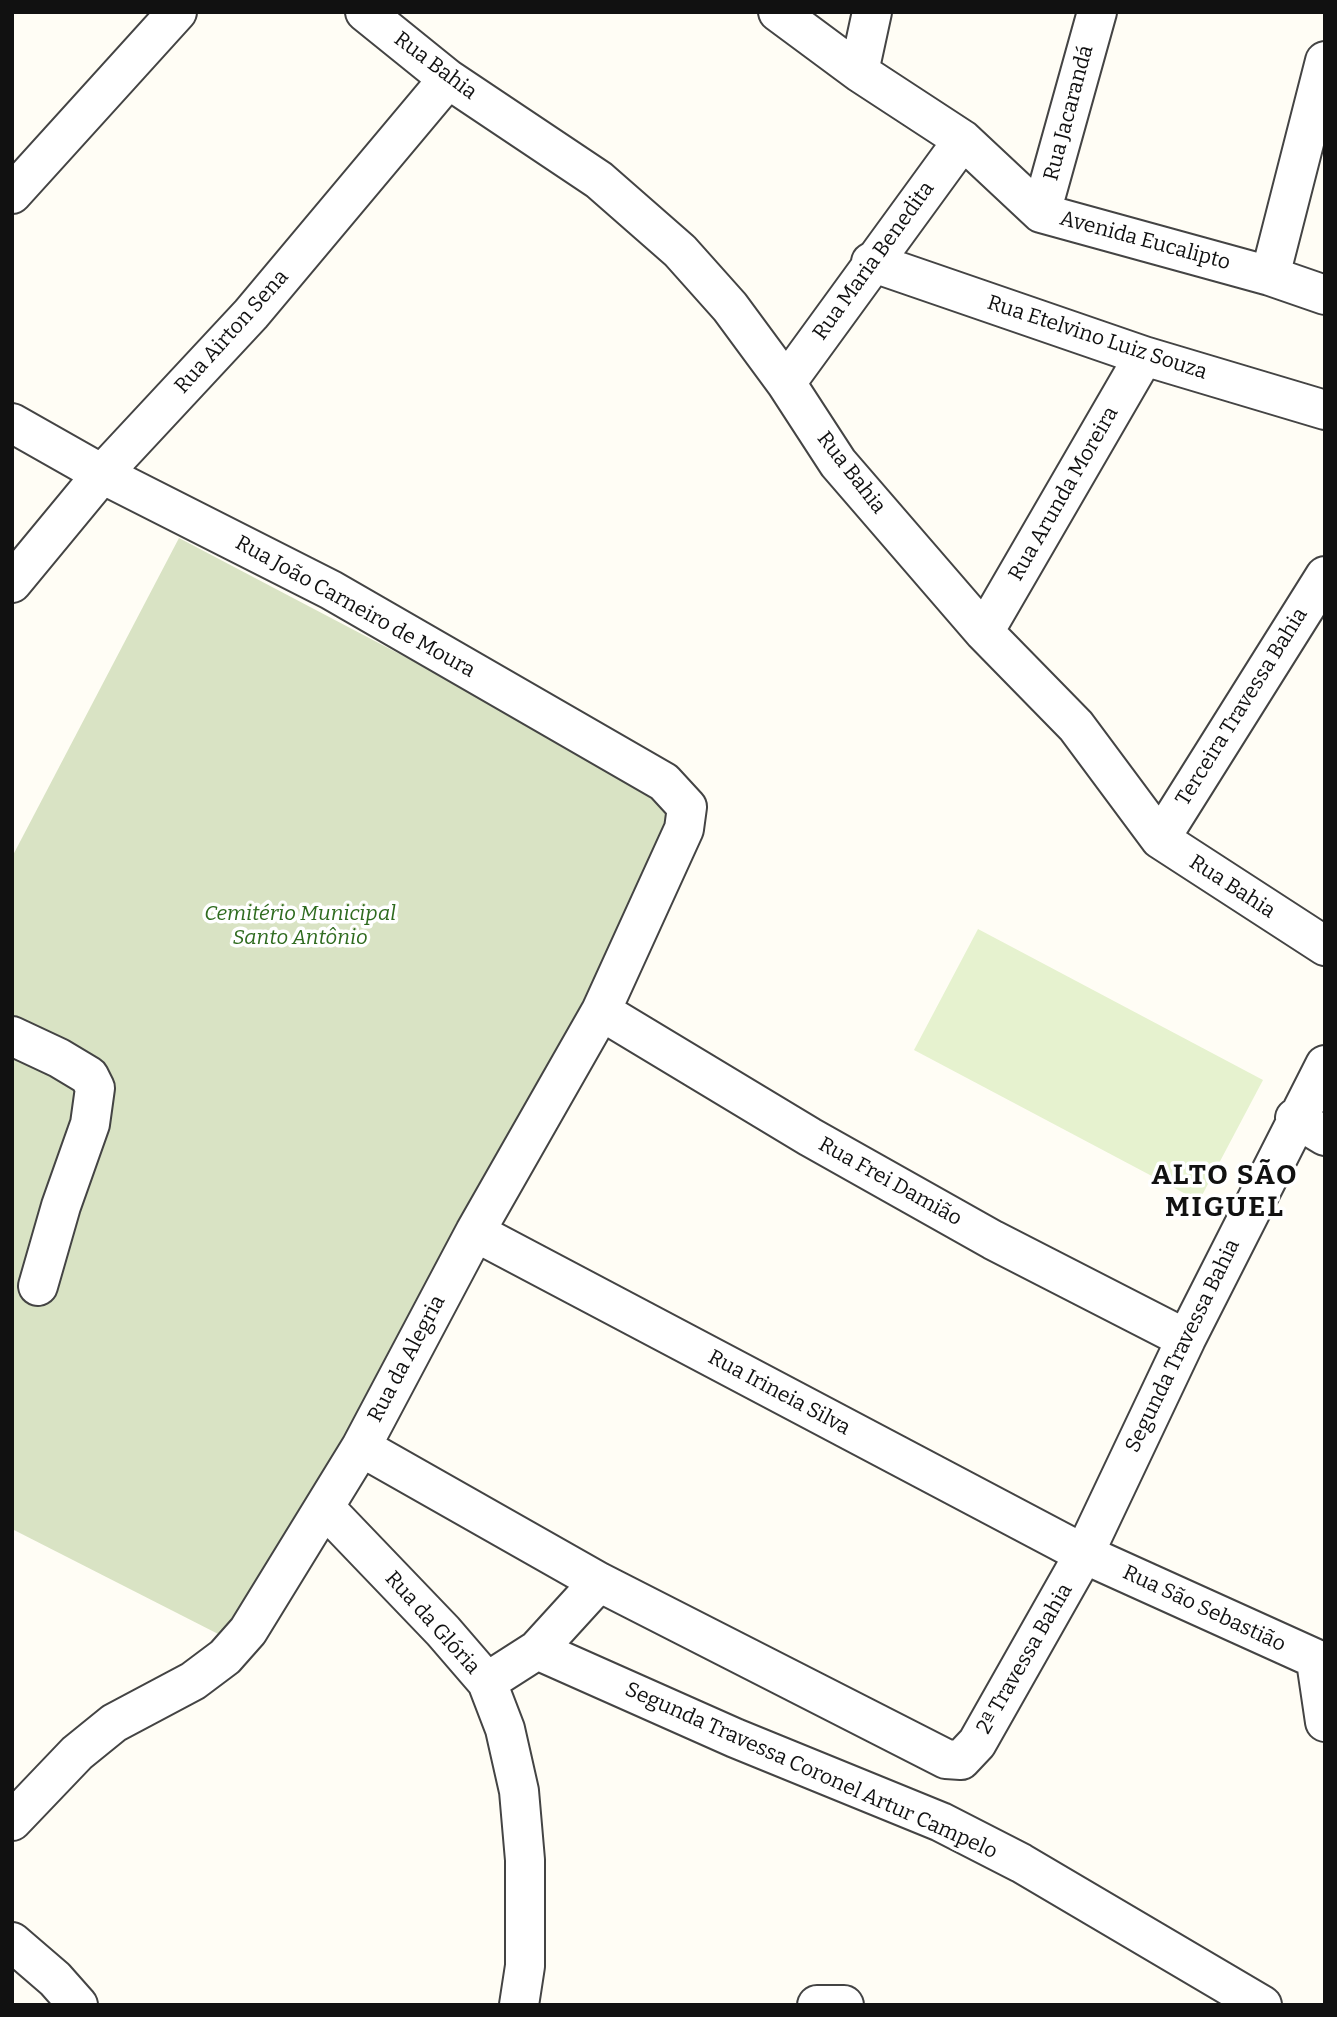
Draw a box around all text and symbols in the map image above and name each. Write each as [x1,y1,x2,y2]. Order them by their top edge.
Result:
street label: Rua Bahia [389,27,481,105]
street label: Rua Jacarandá [1039,43,1099,183]
street label: Rua Maria Benedita [808,177,940,345]
street label: Avenida Eucalipto [1057,206,1233,276]
street label: Rua Airton Sena [170,265,294,399]
street label: Rua Etelvino Luiz Souza [984,291,1210,385]
street label: Rua Arunda Moreira [1004,402,1124,586]
street label: Rua Bahia [811,427,891,519]
street label: Rua João Carneiro de Moura [231,531,479,683]
street label: Terceira Travessa Bahia [1171,604,1313,810]
street label: Rua Bahia [1184,850,1280,924]
park label: Cemitério Municipal Santo Antônio [204,901,396,951]
street label: Rua Frei Damião [814,1132,966,1232]
district label: ALTO SÃO MIGUEL [1152,1159,1298,1225]
street label: Segunda Travessa Bahia [1120,1235,1246,1457]
street label: Rua da Alegria [363,1291,451,1427]
street label: Rua Irineia Silva [704,1345,854,1441]
street label: Rua São Sebastião [1119,1560,1289,1658]
street label: Rua da Glória [379,1566,485,1680]
street label: 2ª Travessa Bahia [972,1579,1078,1739]
street label: Segunda Travessa Coronel Artur Campelo [621,1677,1001,1865]

